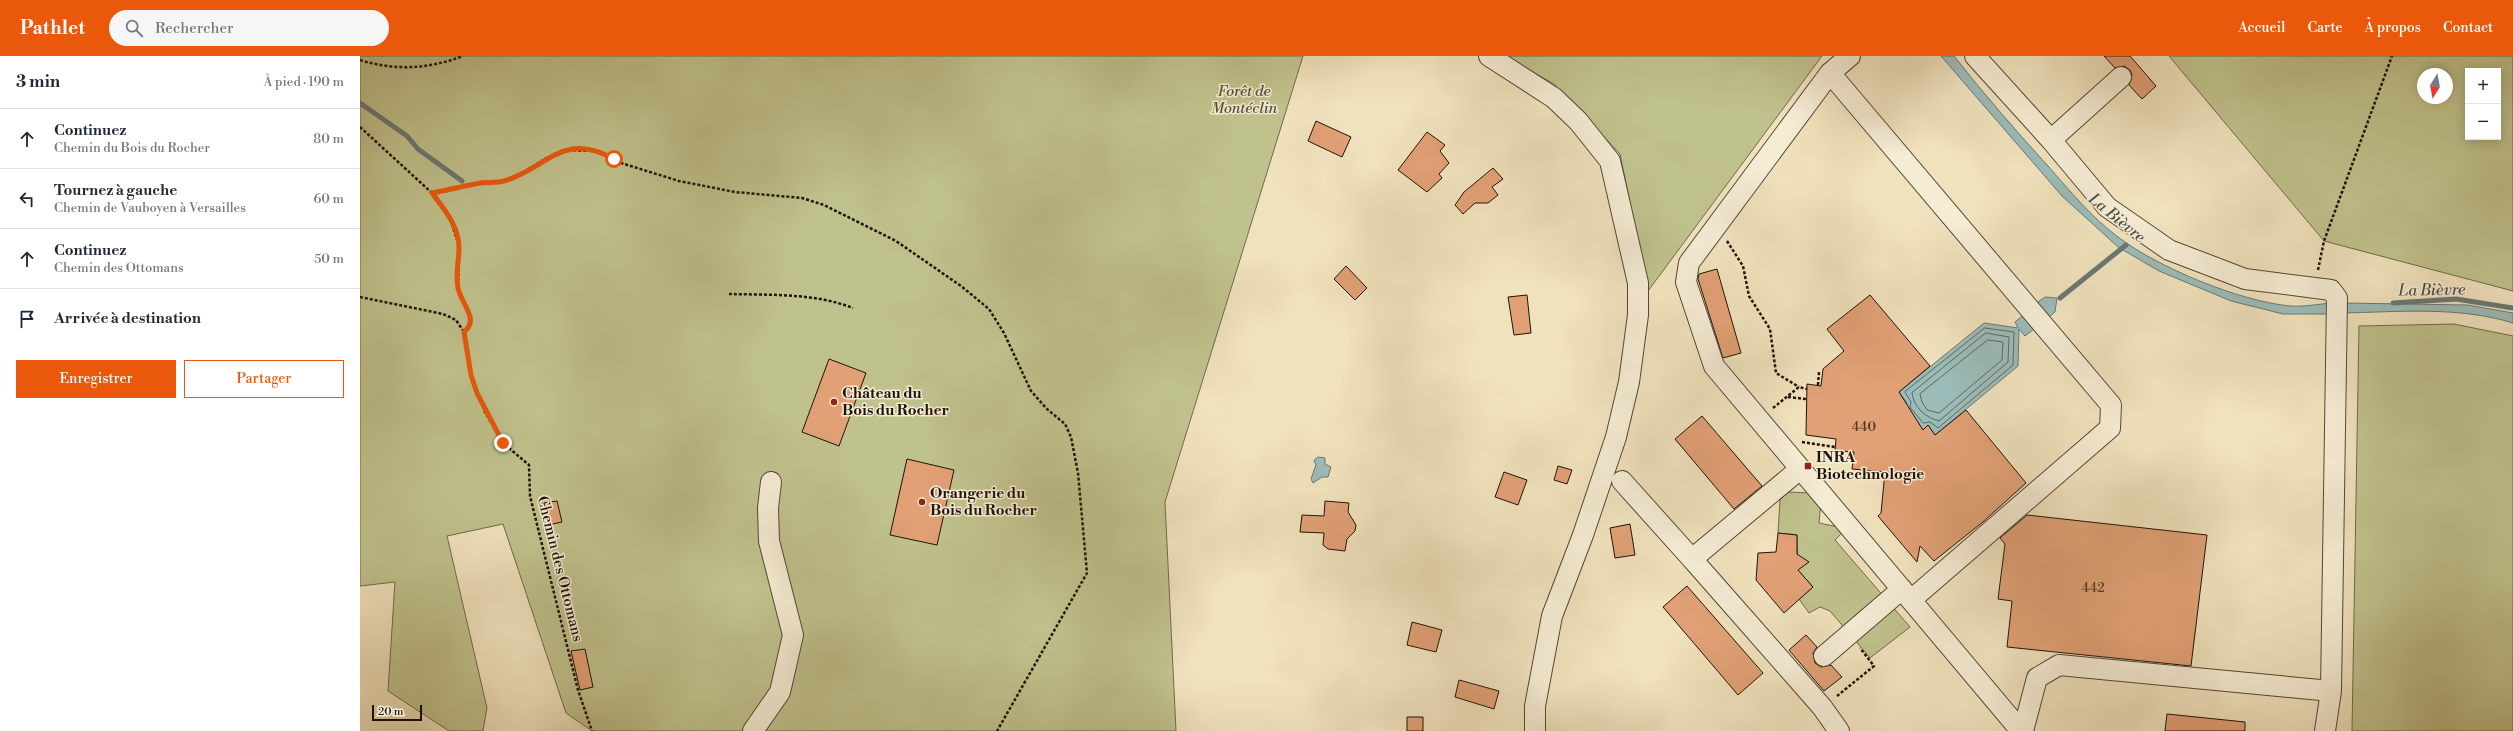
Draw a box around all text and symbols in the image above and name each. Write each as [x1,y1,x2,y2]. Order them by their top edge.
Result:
search box [109,10,389,46]
text: Pathlet [20,16,85,40]
icon: search [123,17,145,39]
text: Rechercher [155,19,234,38]
text: Accueil [2238,19,2285,37]
text: Carte [2307,19,2342,37]
text: À propos [2364,19,2421,37]
text: Contact [2443,19,2493,37]
north arrow [2417,68,2453,104]
map controls [2465,68,2501,140]
button: + [2465,68,2501,104]
text: 3 min [16,71,60,93]
text: À pied · 190 m [263,74,344,90]
park label: Forêt de Montéclin [1211,82,1278,118]
button: − [2465,104,2501,140]
text: Continuez [54,121,126,140]
icon: ahead [16,128,38,150]
text: 80 m [313,131,344,147]
text: Chemin du Bois du Rocher [54,140,210,156]
route start [605,150,623,168]
text: Tournez à gauche [54,181,177,200]
icon: left [16,188,38,210]
water label: La Bièvre [2084,189,2150,247]
text: 60 m [313,191,344,207]
text: Chemin de Vauboyen à Versailles [54,200,246,216]
text: Continuez [54,241,126,260]
icon: ahead [16,248,38,270]
text: 50 m [314,251,344,267]
text: Chemin des Ottomans [54,260,184,276]
water label: La Bièvre [2397,279,2466,301]
icon: arrive [16,308,38,330]
text: Arrivée à destination [54,309,201,328]
button: Enregistrer [16,360,176,398]
button: Partager [184,360,344,398]
place label: Château du Bois du Rocher [842,384,950,420]
marker: Château du Bois du Rocher [829,397,839,407]
house number: 440 [1852,419,1877,435]
route end [494,434,512,452]
place label: INRA Biotechnologie [1816,448,1924,484]
marker: INRA Biotechnologie [1803,461,1813,471]
place label: Orangerie du Bois du Rocher [930,484,1038,520]
street label: Chemin des Ottomans [533,494,587,644]
marker: Orangerie du Bois du Rocher [917,497,927,507]
house number: 442 [2081,580,2105,596]
scale bar [372,703,422,722]
text: 20 m [378,705,403,719]

